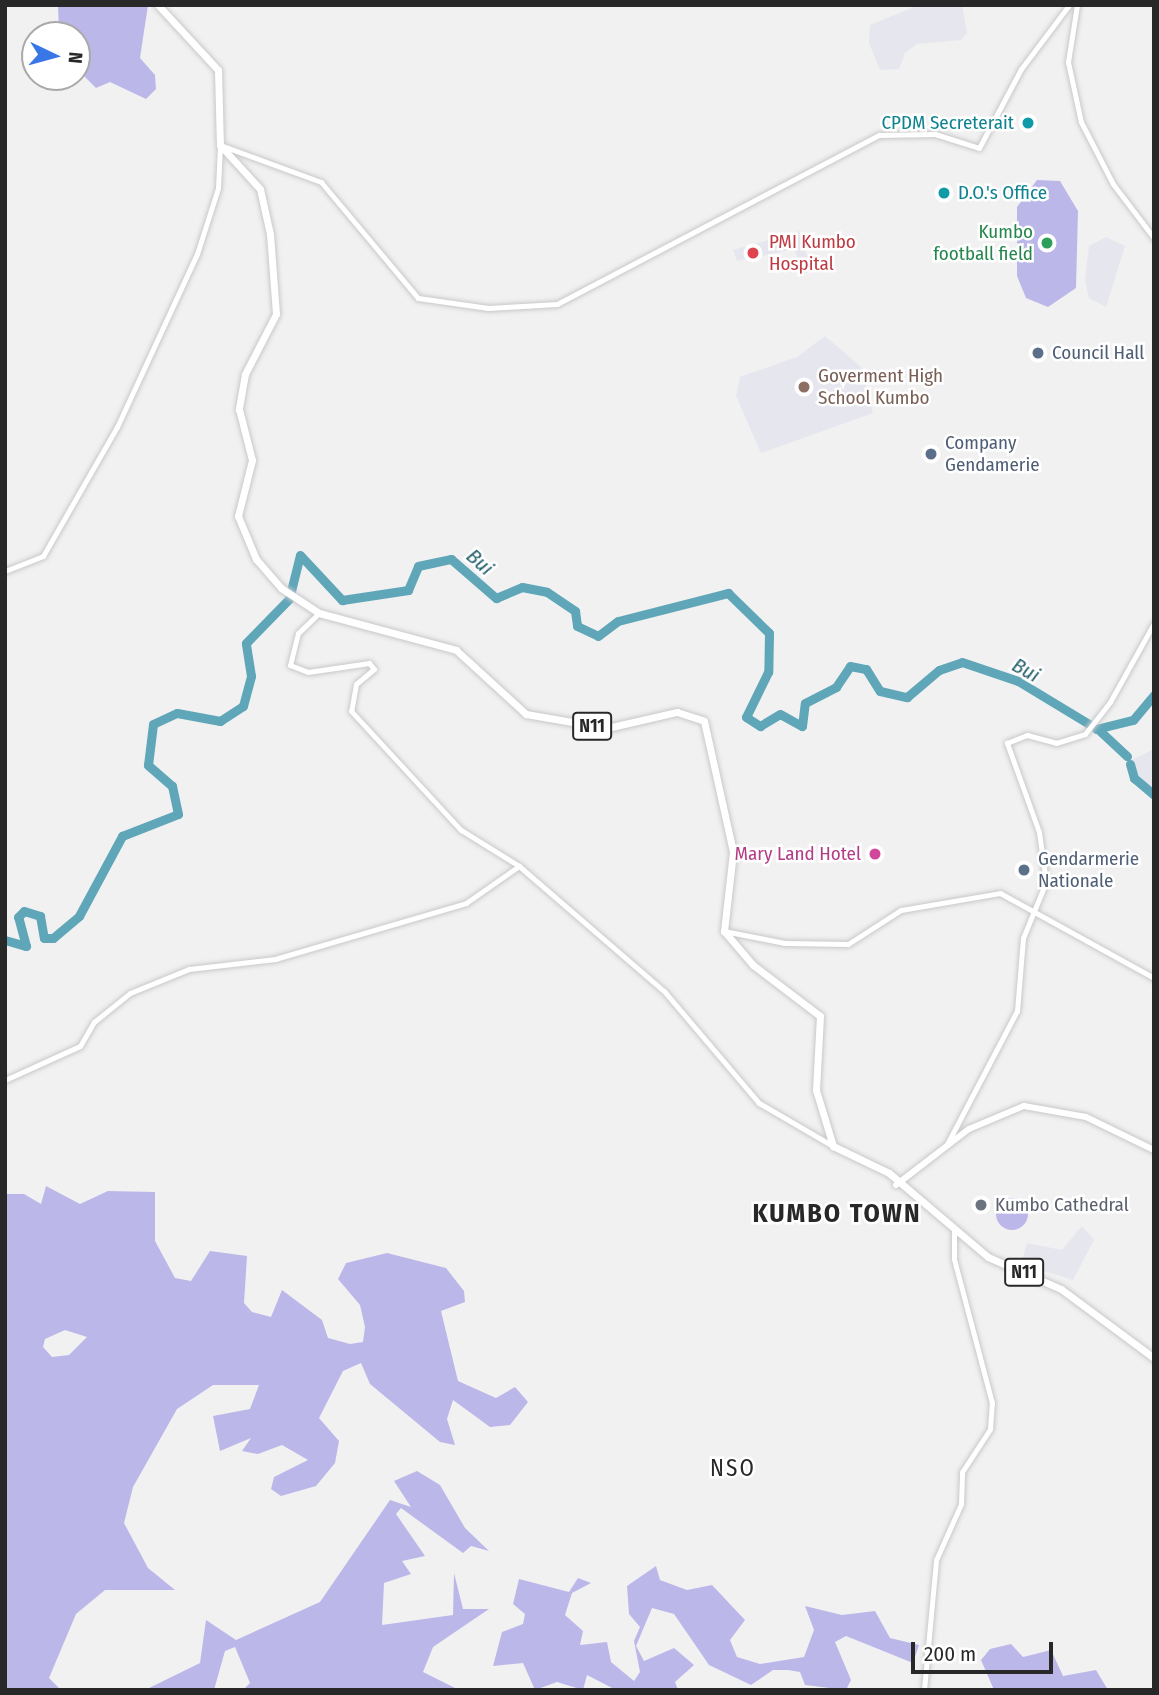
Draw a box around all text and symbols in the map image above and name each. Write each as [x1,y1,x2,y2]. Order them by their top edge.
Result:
north arrow [21,21,91,91]
text: N [63,51,87,64]
place label: CPDM Secreterait [881,112,1014,134]
marker: CPDM Secreterait [1020,115,1036,131]
place label: D.O.'s Office [958,182,1047,204]
marker: D.O.'s Office [936,185,952,201]
place label: Kumbo football field [933,221,1033,265]
place label: PMI Kumbo Hospital [769,231,856,275]
marker: Kumbo football field [1039,235,1055,251]
marker: PMI Kumbo Hospital [743,243,763,263]
place label: Council Hall [1052,342,1144,364]
marker: Council Hall [1030,345,1046,361]
place label: Goverment High School Kumbo [818,365,943,409]
marker: Goverment High School Kumbo [796,379,812,395]
place label: Company Gendamerie [945,432,1040,476]
marker: Company Gendamerie [923,446,939,462]
water label: Bui [461,543,499,581]
water label: Bui [1008,652,1044,688]
road number: N11 [571,712,613,740]
place label: Mary Land Hotel [735,843,861,865]
marker: Mary Land Hotel [867,846,883,862]
place label: Gendarmerie Nationale [1038,848,1139,892]
marker: Gendarmerie Nationale [1016,862,1032,878]
place label: Kumbo Cathedral [995,1194,1129,1216]
marker: Kumbo Cathedral [973,1197,989,1213]
district label: KUMBO TOWN [754,1198,920,1230]
road number: N11 [1003,1258,1045,1287]
district label: NSO [710,1454,756,1482]
scale bar [914,1628,1056,1672]
text: 200 m [924,1641,976,1667]

